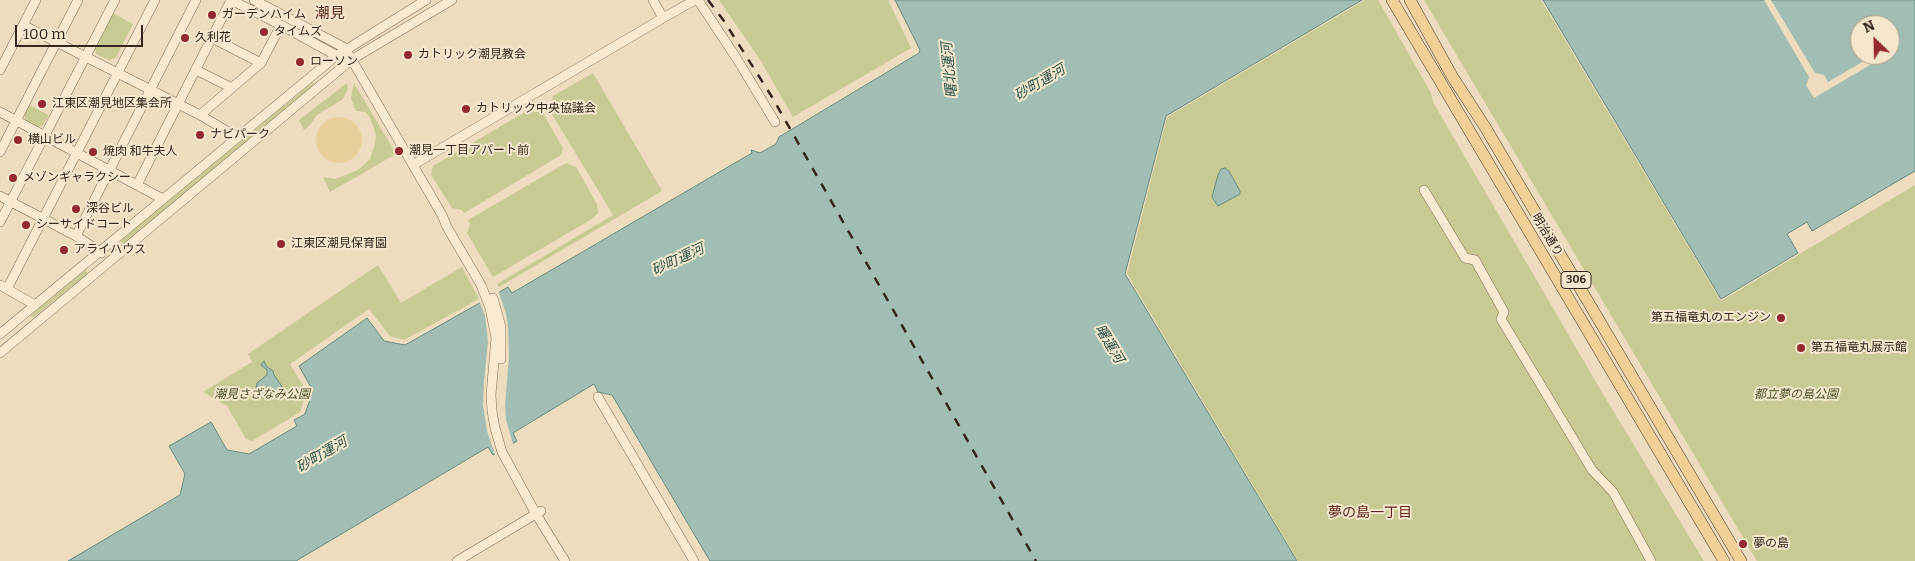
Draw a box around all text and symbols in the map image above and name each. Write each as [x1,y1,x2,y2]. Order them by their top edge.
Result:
district label: 潮見 [315,5,345,23]
place label: ガーデンハイム [222,8,306,22]
marker: ガーデンハイム [206,9,218,21]
scale bar [18,15,145,47]
north arrow [1850,15,1900,65]
text: N [1861,17,1877,37]
text: 100 m [23,25,66,43]
place label: タイムズ [274,25,322,39]
marker: タイムズ [258,26,270,38]
place label: 久利花 [195,31,231,45]
marker: 久利花 [179,32,191,44]
water label: 曙北運河 [939,41,961,99]
place label: カトリック潮見教会 [418,48,526,62]
marker: カトリック潮見教会 [402,49,414,61]
place label: ローソン [310,55,358,69]
marker: ローソン [294,56,306,68]
water label: 砂町運河 [1012,61,1068,105]
place label: 江東区潮見地区集会所 [52,97,172,111]
marker: 江東区潮見地区集会所 [36,98,48,110]
place label: カトリック中央協議会 [476,102,596,116]
marker: カトリック中央協議会 [460,103,472,115]
place label: ナビパーク [210,128,270,142]
marker: ナビパーク [194,129,206,141]
place label: 横山ビル [28,133,76,147]
marker: 横山ビル [12,134,24,146]
place label: 潮見一丁目アパート前 [409,144,529,158]
place label: 焼肉 和牛夫人 [103,145,177,159]
marker: 潮見一丁目アパート前 [393,145,405,157]
marker: 焼肉 和牛夫人 [87,146,99,158]
place label: メゾンギャラクシー [23,171,131,185]
marker: メゾンギャラクシー [7,172,19,184]
place label: 深谷ビル [86,202,134,216]
marker: 深谷ビル [70,203,82,215]
street label: 明治通り [1528,211,1566,259]
place label: シーサイドコート [36,218,132,232]
marker: シーサイドコート [20,219,32,231]
place label: 江東区潮見保育園 [291,237,387,251]
marker: 江東区潮見保育園 [275,238,287,250]
water label: 砂町運河 [649,241,707,279]
place label: アライハウス [74,243,146,257]
marker: アライハウス [58,244,70,256]
road number: 306 [1561,272,1591,288]
place label: 第五福竜丸のエンジン [1651,311,1771,325]
marker: 第五福竜丸のエンジン [1775,312,1787,324]
water label: 曙運河 [1091,322,1127,366]
place label: 第五福竜丸展示館 [1811,341,1907,355]
marker: 第五福竜丸展示館 [1795,342,1807,354]
park label: 潮見さざなみ公園 [214,388,310,402]
park label: 都立夢の島公園 [1754,388,1838,402]
water label: 砂町運河 [294,433,350,477]
district label: 夢の島一丁目 [1328,505,1412,521]
place label: 夢の島 [1753,537,1789,551]
marker: 夢の島 [1737,538,1749,550]

